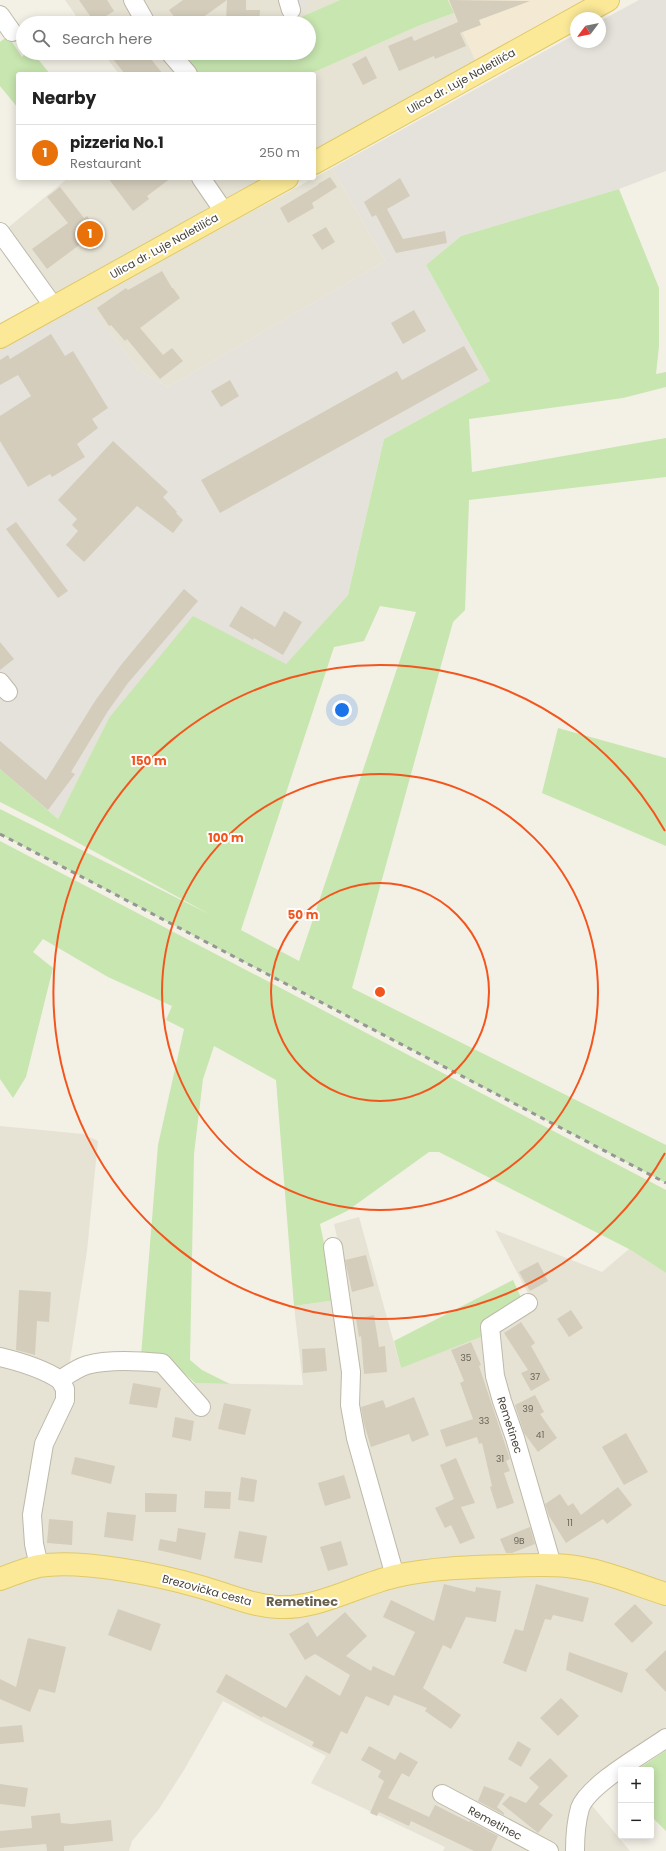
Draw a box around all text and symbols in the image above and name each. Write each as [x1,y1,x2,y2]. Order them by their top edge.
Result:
north arrow [570,12,606,48]
search box [16,16,316,60]
icon: search [30,27,52,49]
text: Search here [62,28,152,49]
street label: Ulica dr. Luje Naletilića [404,44,518,118]
text: Nearby [32,86,96,110]
text: pizzeria No.1 [70,132,164,153]
text: 1 [43,143,47,162]
text: 250 m [259,143,300,162]
text: Restaurant [70,154,141,173]
street label: Ulica dr. Luje Naletilića [107,209,221,283]
pin: 1 [77,219,103,249]
your location [332,700,352,720]
text: 150 m [131,752,167,769]
text: 100 m [208,829,244,846]
text: 50 m [288,906,319,923]
centre of rings [373,985,387,999]
house number: 35 [461,1352,472,1364]
house number: 37 [530,1371,540,1383]
street label: Remetinec [493,1395,527,1456]
house number: 39 [523,1403,534,1415]
house number: 33 [479,1415,489,1427]
house number: 41 [536,1429,544,1441]
house number: 31 [496,1453,504,1465]
house number: 11 [567,1517,573,1529]
house number: 9B [513,1535,525,1547]
street label: Brezovička cesta [161,1570,253,1610]
district label: Remetinec [266,1592,338,1611]
map controls [618,1767,654,1839]
button: + [618,1767,654,1803]
street label: Remetinec [465,1802,525,1844]
button: − [618,1803,654,1839]

